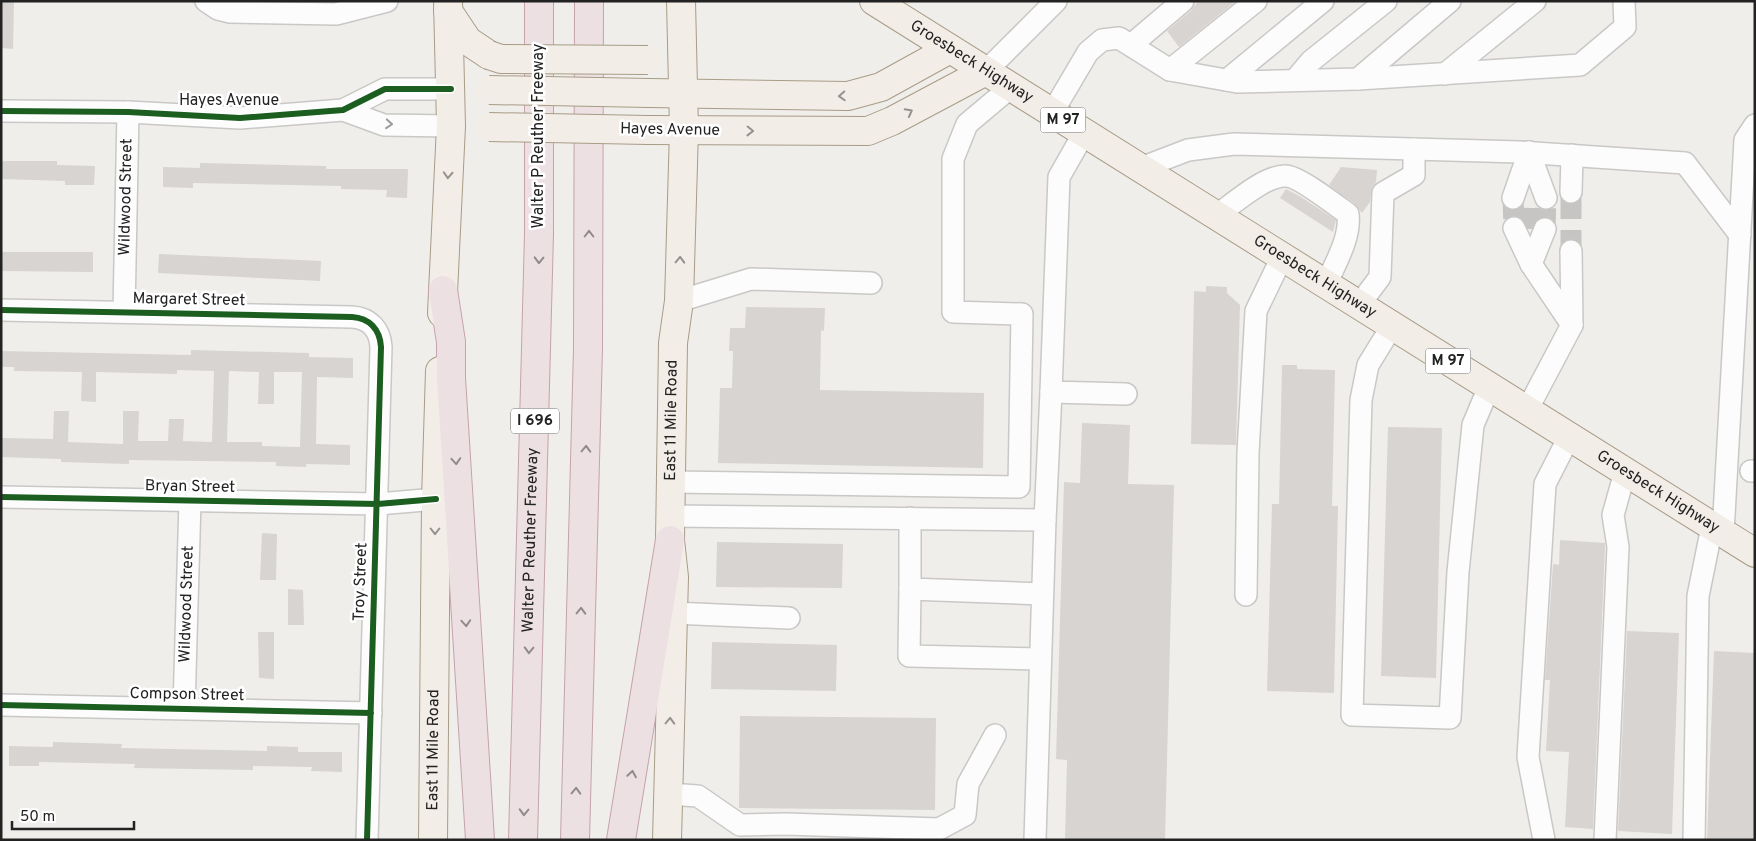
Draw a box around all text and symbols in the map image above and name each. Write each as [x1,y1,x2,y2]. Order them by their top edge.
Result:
street label: Groesbeck Highway [906,16,1037,108]
street label: Walter P Reuther Freeway [529,44,549,228]
one-way arrow [838,90,846,101]
street label: Hayes Avenue [179,91,279,111]
road number: M 97 [1040,108,1086,132]
one-way arrow [903,109,912,119]
one-way arrow [386,119,394,130]
street label: Hayes Avenue [620,119,720,141]
one-way arrow [747,126,755,136]
street label: Wildwood Street [115,138,137,256]
one-way arrow [443,171,454,179]
one-way arrow [584,229,594,237]
street label: Groesbeck Highway [1249,231,1380,323]
one-way arrow [533,256,544,264]
one-way arrow [675,256,685,264]
street label: Margaret Street [132,289,246,311]
road number: M 97 [1426,348,1470,374]
street label: East 11 Mile Road [661,359,683,481]
road number: I 696 [511,408,559,434]
one-way arrow [580,444,591,452]
street label: Groesbeck Highway [1592,446,1723,538]
street label: Walter P Reuther Freeway [518,447,543,633]
one-way arrow [450,457,461,465]
street label: Bryan Street [145,476,235,498]
one-way arrow [430,528,441,536]
street label: Troy Street [350,542,372,622]
street label: Wildwood Street [175,545,199,663]
one-way arrow [576,607,587,615]
one-way arrow [460,619,471,627]
one-way arrow [524,646,534,654]
street label: Compson Street [129,684,245,706]
street label: East 11 Mile Road [423,689,444,811]
one-way arrow [665,717,676,725]
one-way arrow [626,770,636,779]
one-way arrow [571,787,582,795]
scale bar [12,798,135,830]
text: 50 m [20,808,55,827]
one-way arrow [519,809,529,817]

